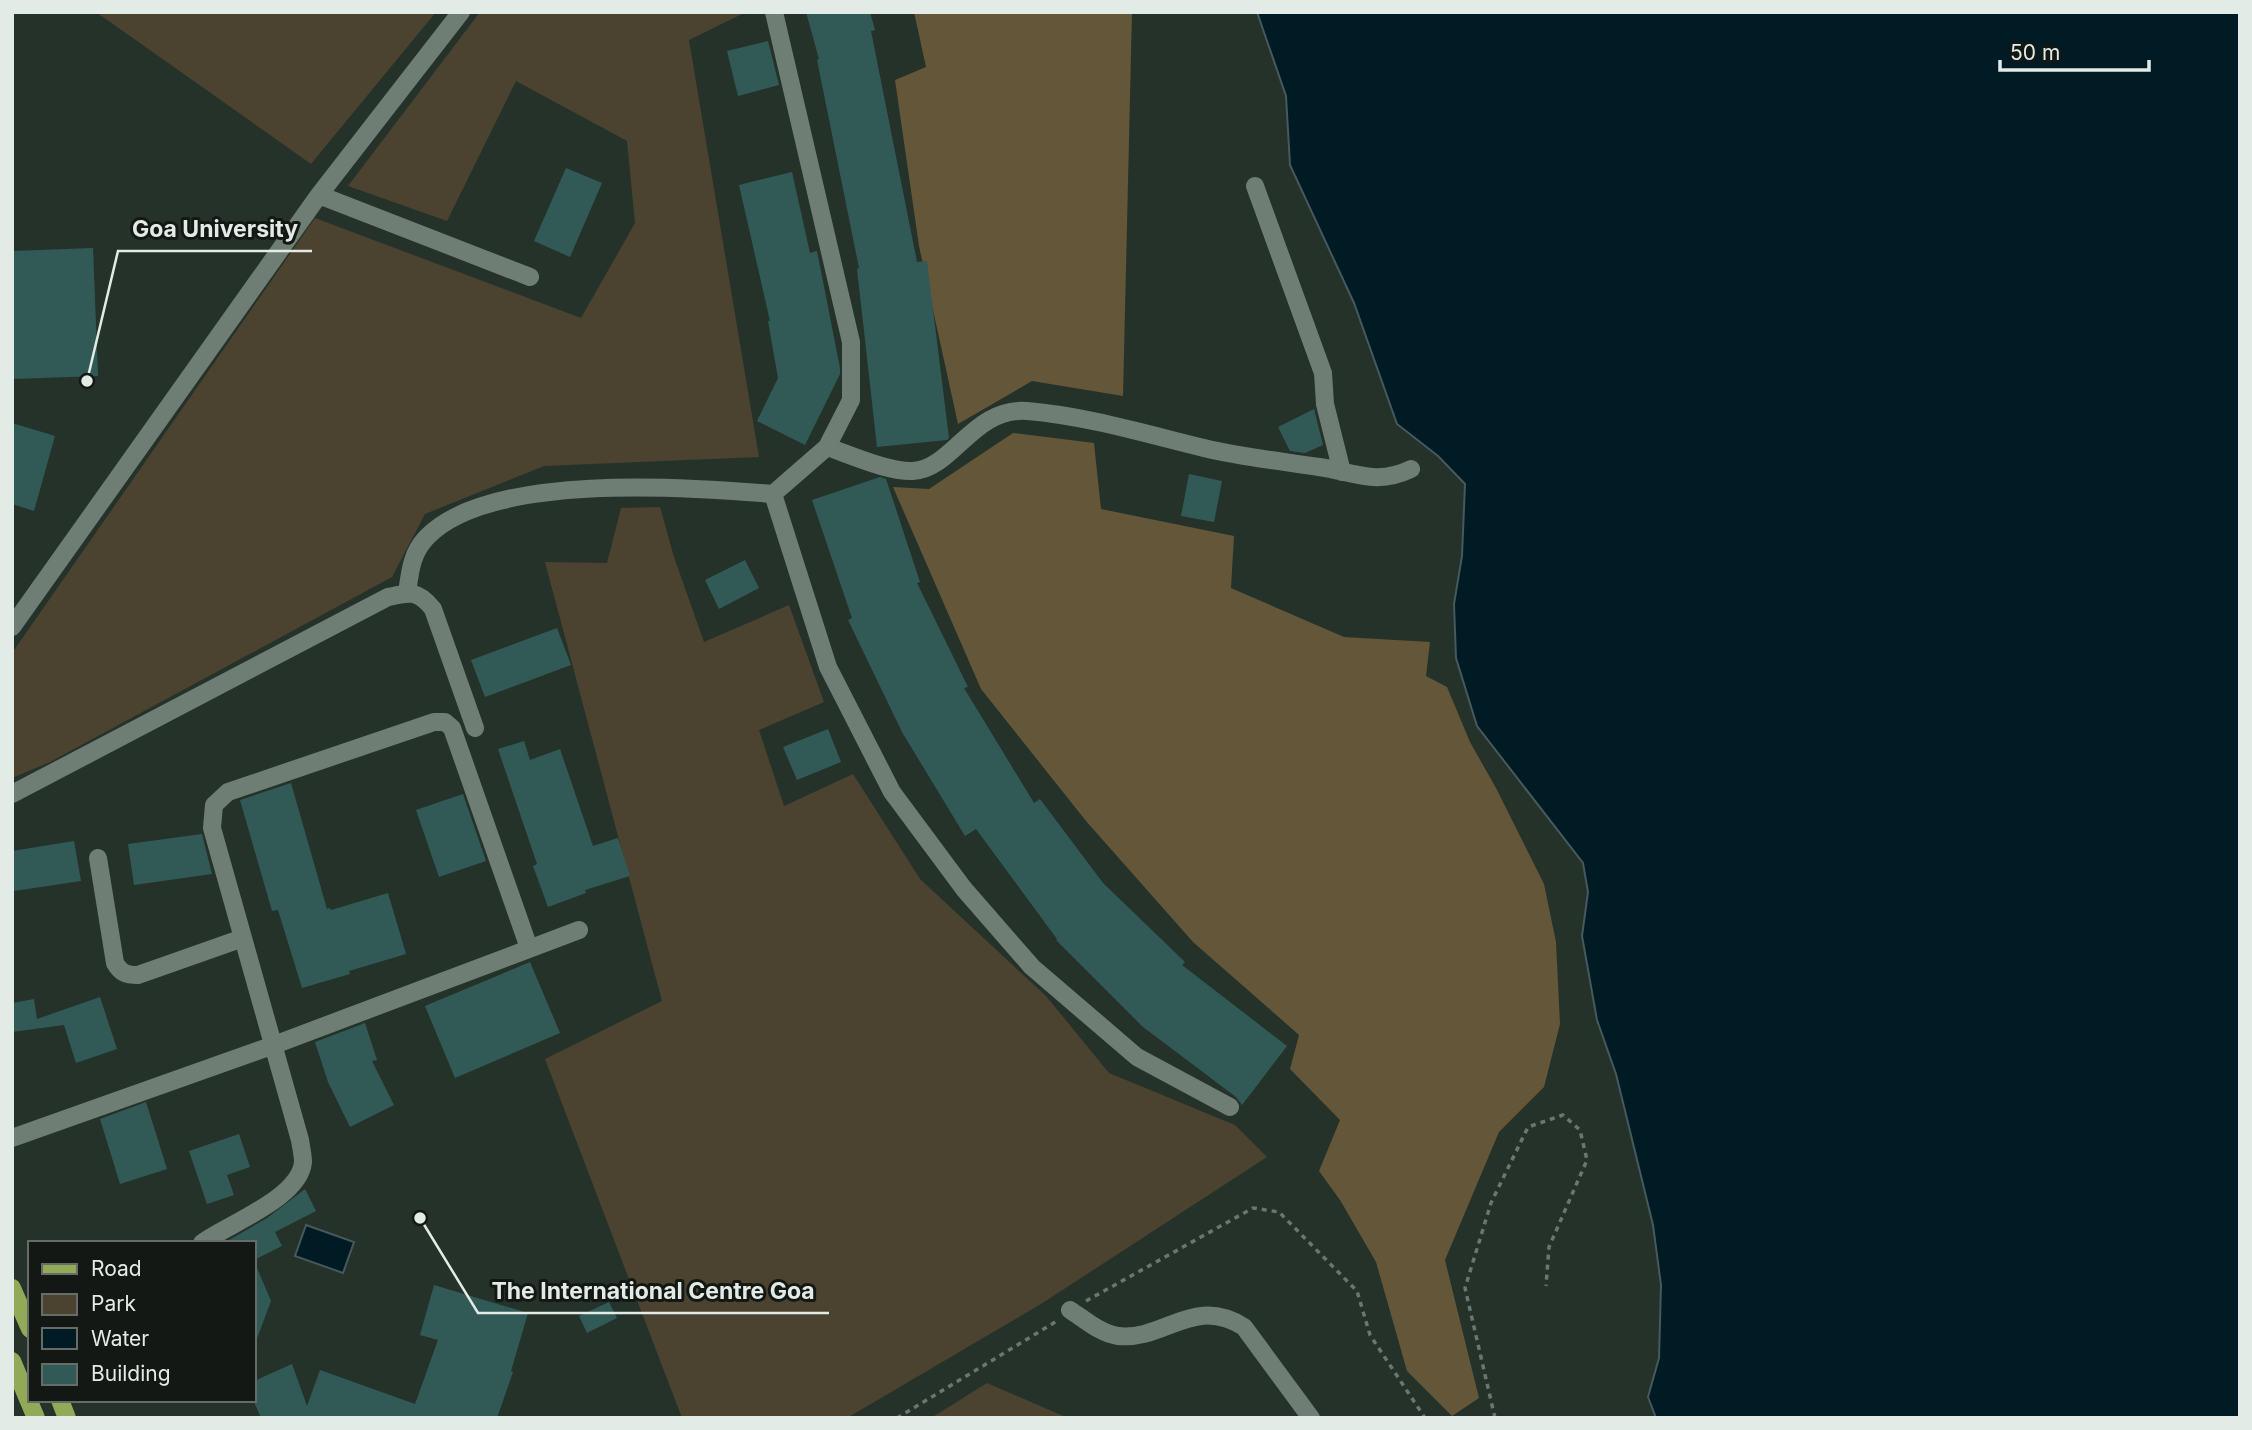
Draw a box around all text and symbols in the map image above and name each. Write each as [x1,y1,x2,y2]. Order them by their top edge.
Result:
scale bar [2000,28,2149,72]
text: 50 m [2010,40,2060,65]
callout: Goa University [118,207,312,251]
text: Goa University [132,215,298,243]
legend [28,1241,256,1402]
text: Road [91,1256,142,1281]
callout: The International Centre Goa [478,1269,829,1313]
text: The International Centre Goa [491,1277,815,1305]
text: Park [91,1291,136,1316]
text: Water [91,1326,149,1351]
text: Building [91,1361,171,1386]

